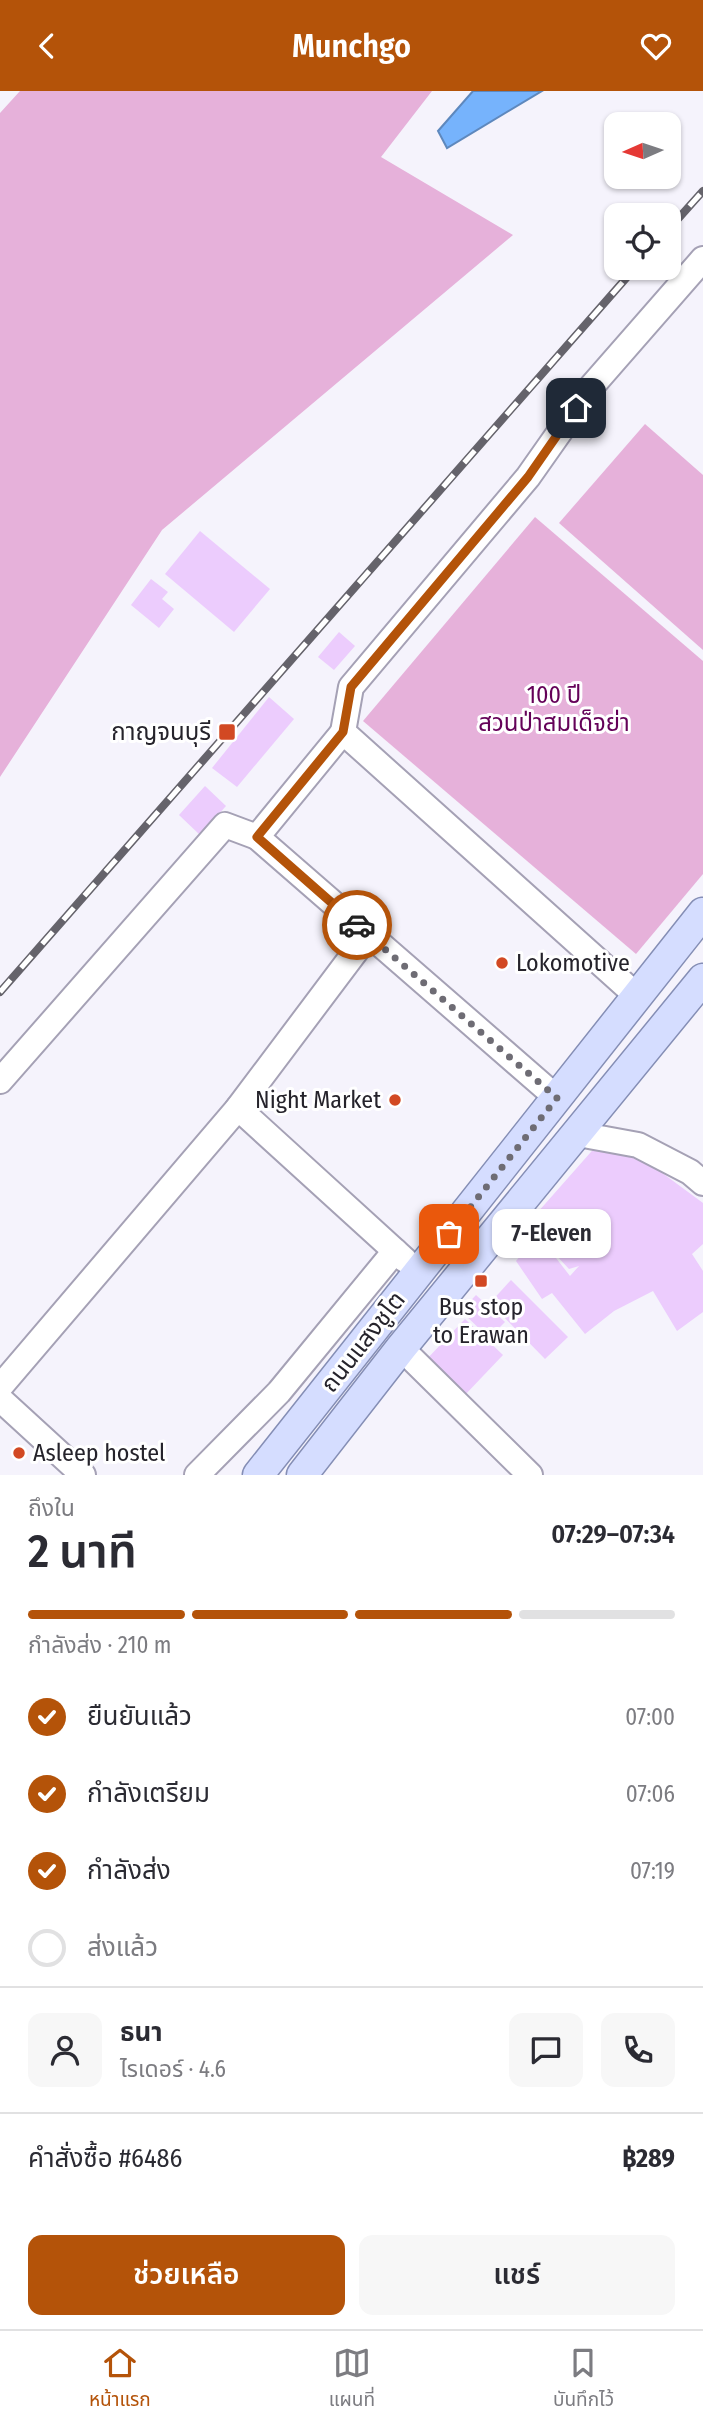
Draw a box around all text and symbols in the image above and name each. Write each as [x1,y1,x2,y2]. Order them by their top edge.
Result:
icon: back [28,27,66,65]
text: Munchgo [292,27,411,65]
icon: heart [637,27,675,65]
north arrow [604,112,681,189]
map controls [604,112,681,280]
button: locate [604,203,681,280]
pin [546,378,606,438]
icon: home [557,389,595,427]
park label: 100 ปี สวนป่าสมเด็จย่า [478,681,630,737]
place label: กาญจนบุรี [111,718,211,747]
marker: กาญจนบุรี [217,722,237,742]
courier [322,890,392,960]
icon: car [338,906,376,944]
place label: Lokomotive [516,949,630,977]
marker: Lokomotive [494,955,510,971]
place label: Night Market [255,1086,381,1114]
marker: Night Market [387,1092,403,1108]
pin [419,1204,479,1264]
callout: 7-Eleven [491,1209,610,1259]
icon: bag [430,1215,468,1253]
text: 7-Eleven [511,1219,592,1247]
marker: Bus stop to Erawan [473,1273,489,1289]
street label: ถนนแสงชูโต [315,1286,412,1398]
place label: Bus stop to Erawan [433,1293,529,1349]
place label: Asleep hostel [33,1439,165,1467]
marker: Asleep hostel [11,1445,27,1461]
text: ถึงใน [28,1494,75,1522]
text: 07:29–07:34 [551,1519,675,1550]
text: 2 นาที [28,1524,137,1579]
text: กำลังส่ง · 210 m [28,1631,172,1659]
icon: check [28,1698,66,1736]
text: ยืนยันแล้ว [87,1701,192,1732]
text: 07:00 [625,1703,675,1731]
icon: check [28,1775,66,1813]
text: กำลังเตรียม [87,1778,210,1809]
text: 07:06 [626,1780,675,1808]
icon: check [28,1852,66,1890]
text: กำลังส่ง [87,1855,171,1886]
text: 07:19 [630,1857,675,1885]
text: ส่งแล้ว [87,1932,158,1963]
button: person [28,2013,102,2087]
button: chat [509,2013,583,2087]
button: phone [601,2013,675,2087]
text: ธนา [120,2017,163,2048]
text: ไรเดอร์ · 4.6 [120,2055,226,2083]
text: คำสั่งซื้อ #6486 [28,2143,183,2174]
text: ฿289 [622,2143,675,2174]
button: ช่วยเหลือ [28,2235,345,2315]
button: แชร์ [359,2235,675,2315]
tab: หน้าแรก [89,2344,151,2415]
tab: แผนที่ [329,2344,375,2415]
tab: บันทึกไว้ [553,2344,614,2415]

